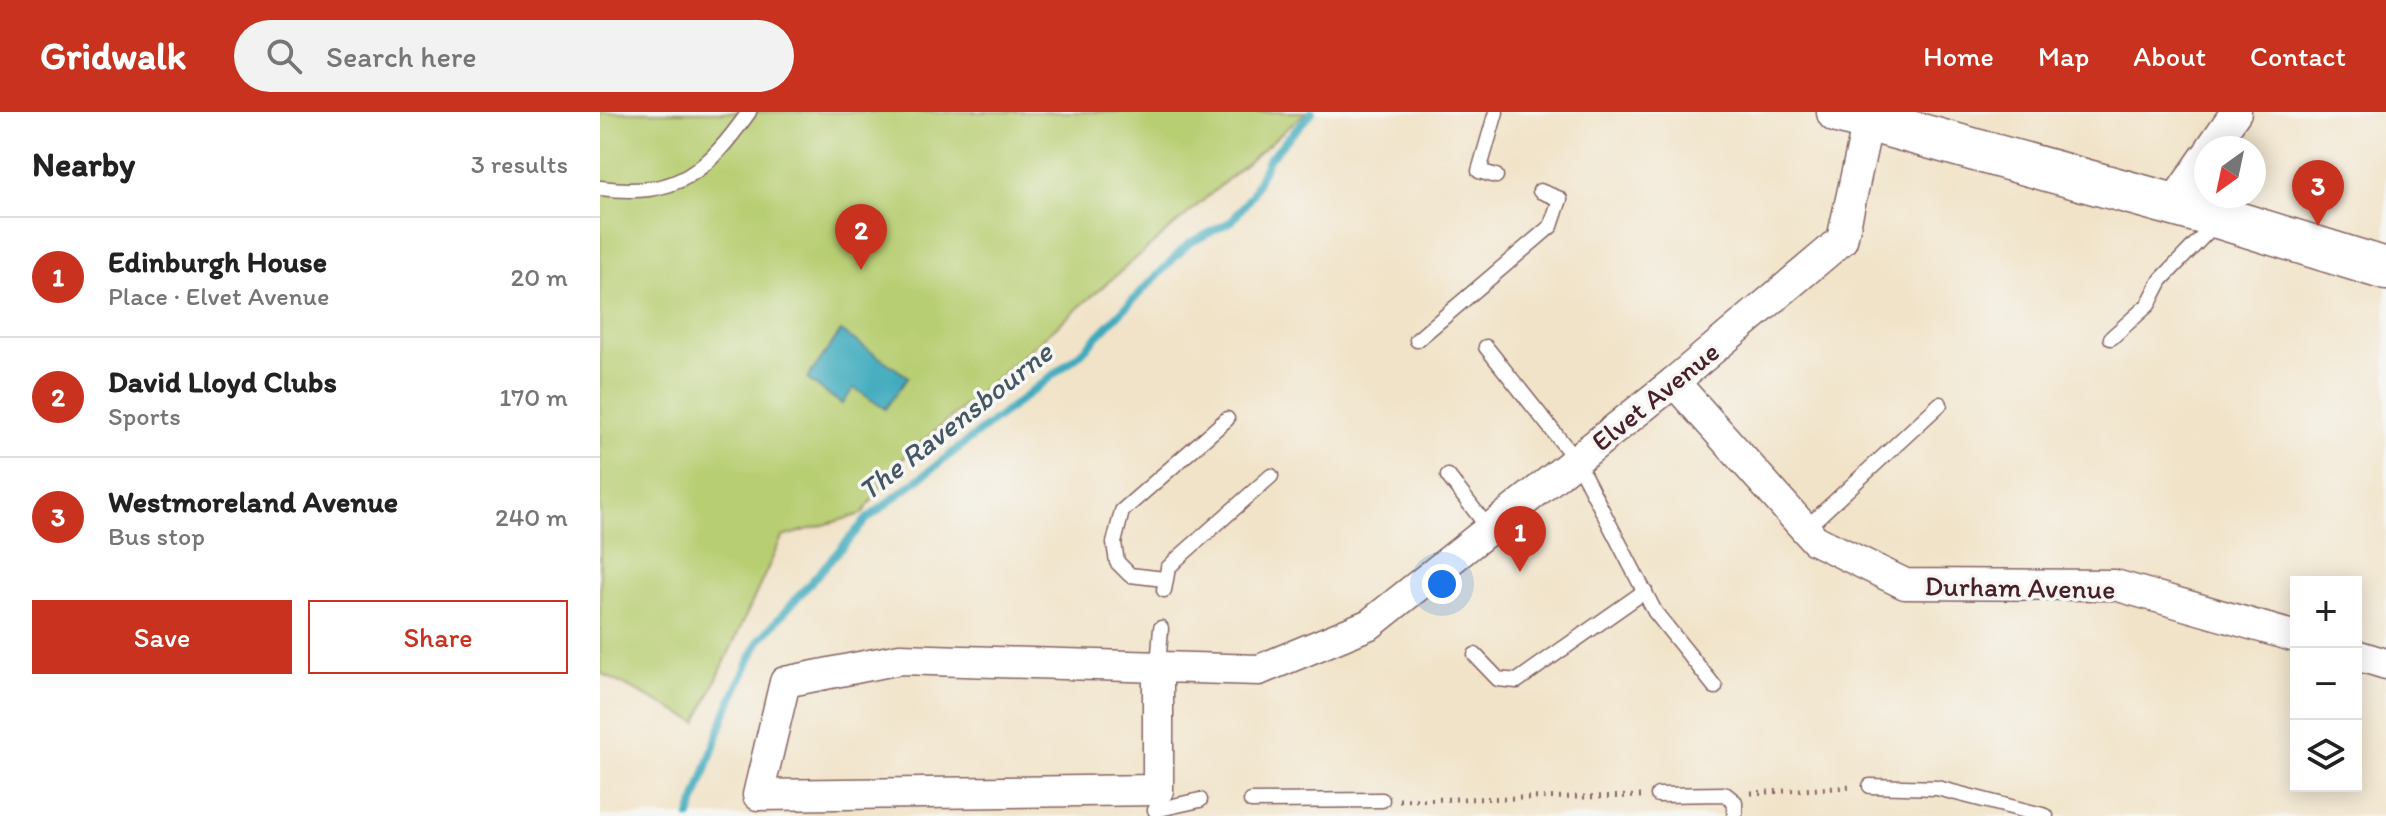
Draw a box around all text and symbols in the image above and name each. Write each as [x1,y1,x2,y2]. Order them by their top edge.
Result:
search box [234,20,794,92]
text: Gridwalk [40,33,186,79]
icon: search [262,34,306,78]
text: Search here [326,38,477,75]
text: Home [1923,39,1994,73]
text: Map [2038,39,2089,73]
text: About [2133,39,2206,73]
text: Contact [2250,39,2346,73]
north arrow [2194,136,2266,208]
text: Nearby [32,144,135,185]
text: 3 results [471,148,568,180]
pin: 3 [2292,160,2344,226]
pin: 2 [835,204,887,270]
text: Edinburgh House [108,243,327,280]
text: 1 [52,261,64,293]
text: 20 m [511,261,568,293]
text: Place · Elvet Avenue [108,280,329,312]
water label: The Ravensbourne [850,333,1061,508]
street label: Elvet Avenue [1584,334,1726,458]
text: David Lloyd Clubs [108,363,337,400]
text: 2 [51,381,65,413]
text: 170 m [499,381,568,413]
text: Sports [108,400,181,432]
text: Westmoreland Avenue [108,483,398,520]
text: 3 [51,501,65,533]
text: 240 m [495,501,568,533]
pin: 1 [1494,506,1546,572]
text: Bus stop [108,520,205,552]
your location [1422,564,1462,604]
street label: Durham Avenue [1924,568,2116,606]
map controls [2290,576,2362,792]
button: + [2290,576,2362,648]
button: Save [32,600,292,674]
button: Share [308,600,568,674]
button: − [2290,648,2362,720]
button: layers [2290,720,2362,792]

